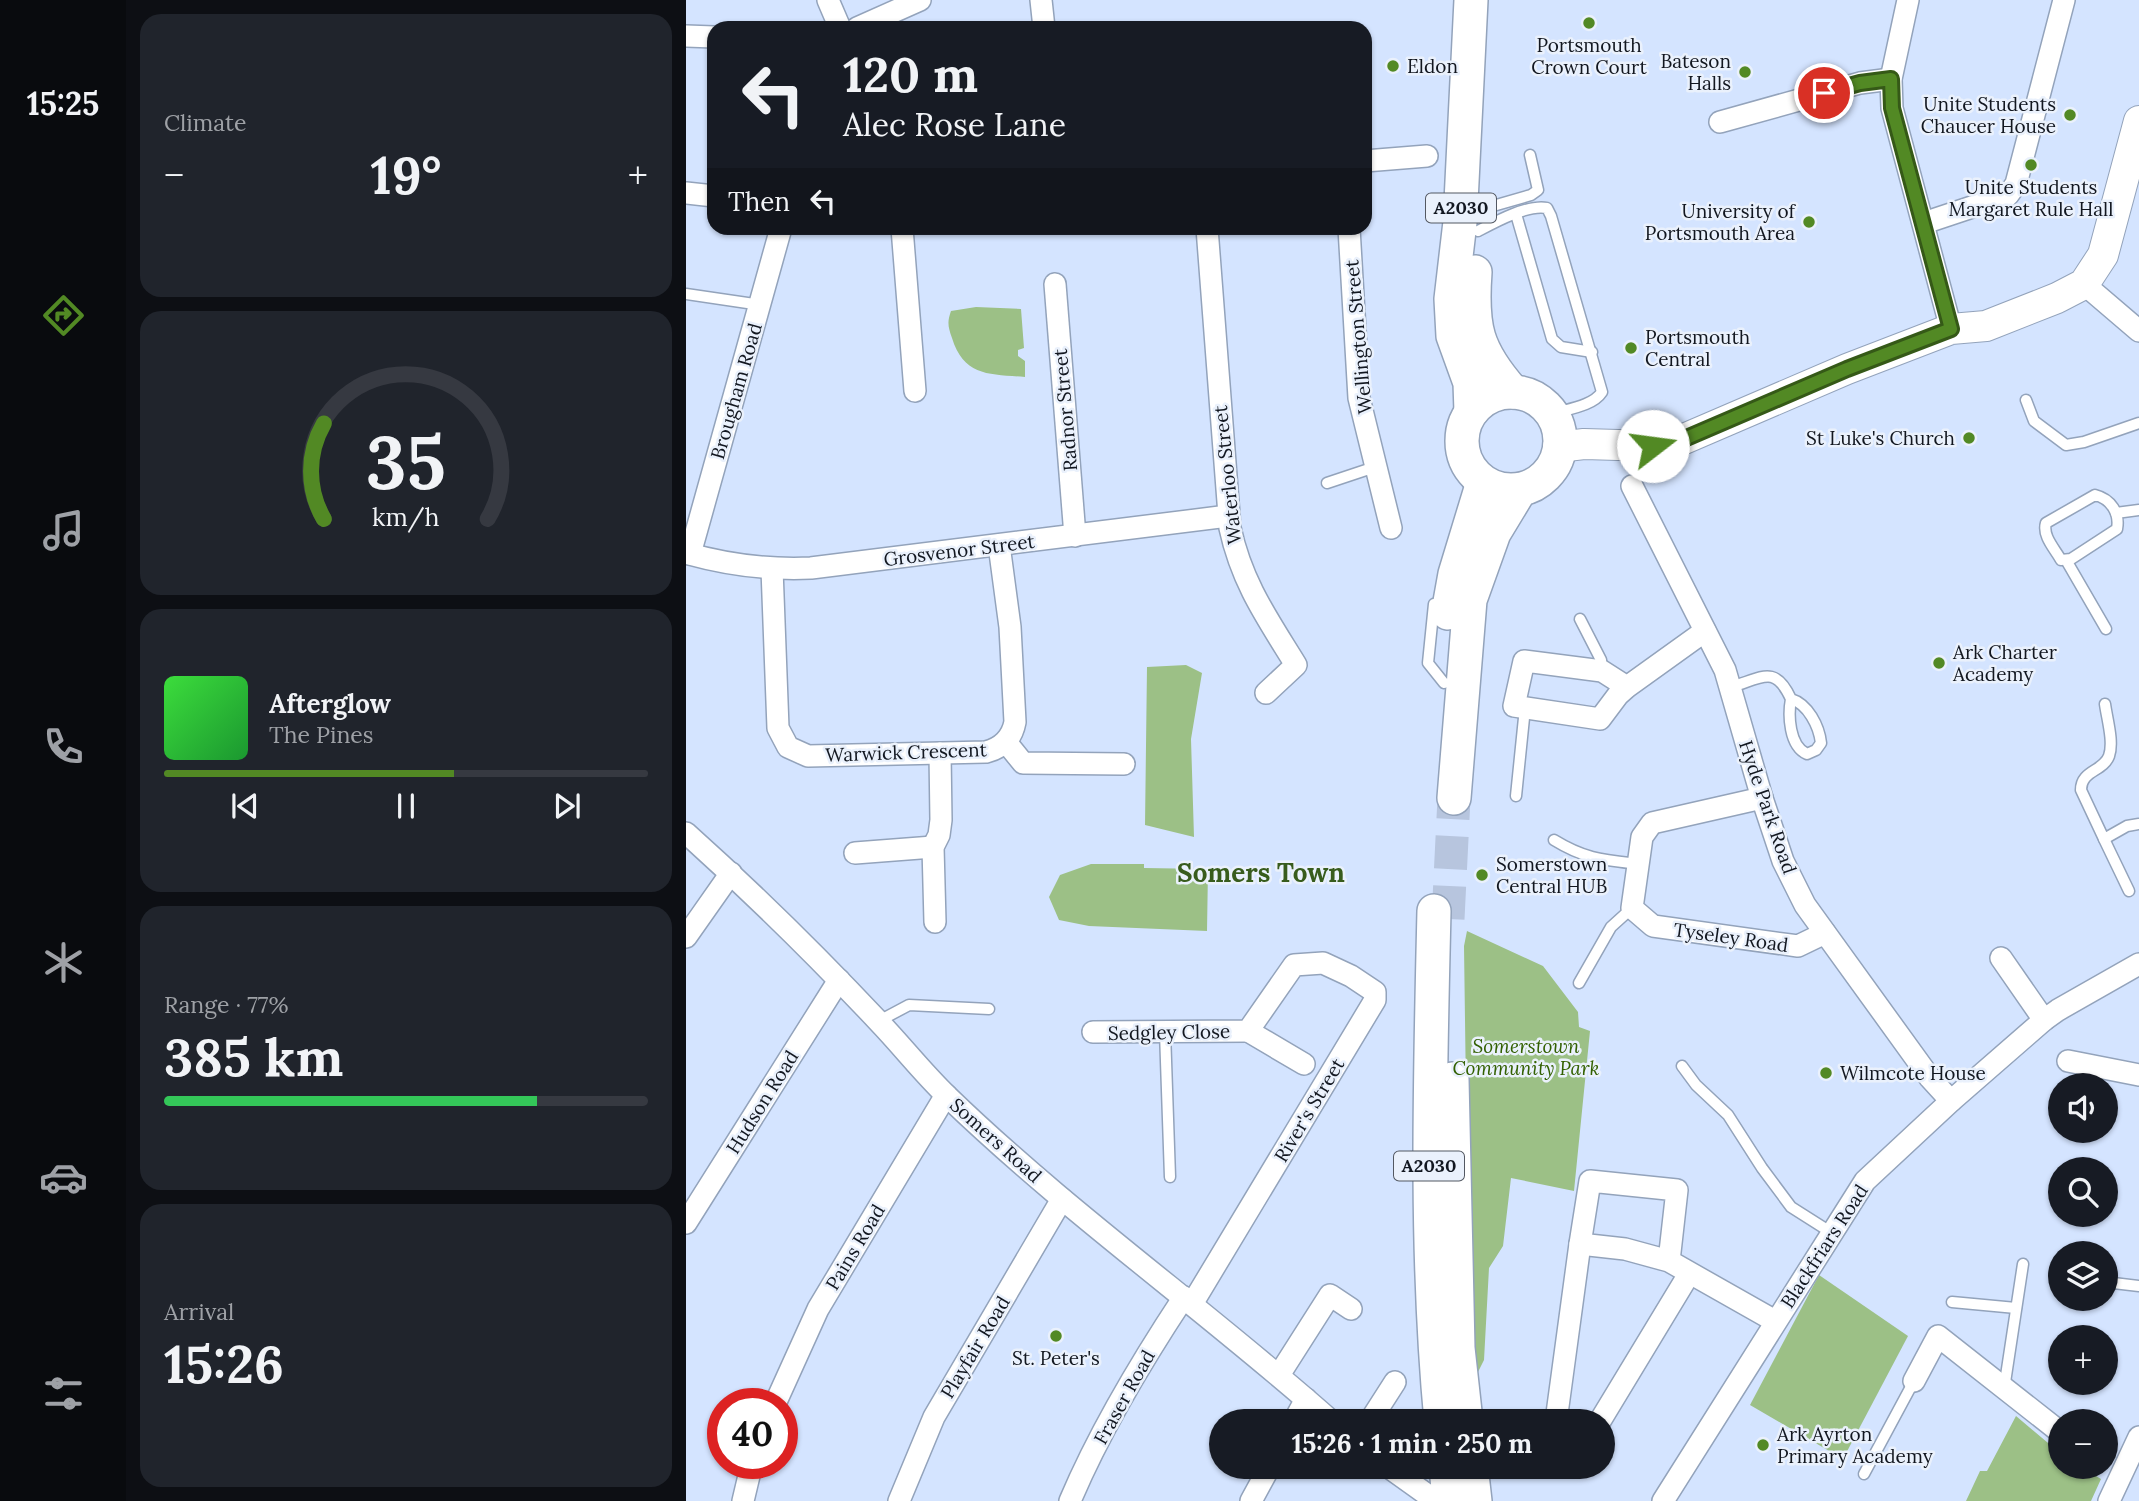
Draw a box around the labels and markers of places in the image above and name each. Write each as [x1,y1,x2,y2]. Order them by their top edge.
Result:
marker: Portsmouth Crown Court [1581,15,1597,31]
place label: Portsmouth Crown Court [1531,33,1647,79]
place label: Bateson Halls [1660,49,1731,95]
place label: Eldon [1407,54,1458,78]
marker: Eldon [1385,58,1401,74]
pin [1794,63,1854,123]
marker: Bateson Halls [1737,64,1753,80]
place label: Unite Students Chaucer House [1921,92,2056,138]
marker: Unite Students Chaucer House [2062,107,2078,123]
marker: Unite Students Margaret Rule Hall [2023,157,2039,173]
place label: Unite Students Margaret Rule Hall [1949,175,2113,221]
place label: University of Portsmouth Area [1645,199,1797,245]
marker: University of Portsmouth Area [1801,214,1817,230]
place label: Portsmouth Central [1645,325,1750,371]
marker: Portsmouth Central [1623,340,1639,356]
place label: St Luke's Church [1806,426,1955,450]
marker: St Luke's Church [1961,430,1977,446]
place label: Ark Charter Academy [1952,640,2058,686]
marker: Ark Charter Academy [1931,655,1947,671]
place label: Somerstown Central HUB [1496,852,1607,898]
marker: Somerstown Central HUB [1474,867,1490,883]
place label: Wilmcote House [1840,1061,1986,1085]
marker: Wilmcote House [1818,1065,1834,1081]
marker: St. Peter's [1048,1328,1064,1344]
place label: St. Peter's [1012,1346,1100,1370]
place label: Ark Ayrton Primary Academy [1776,1422,1933,1468]
marker: Ark Ayrton Primary Academy [1755,1437,1771,1453]

